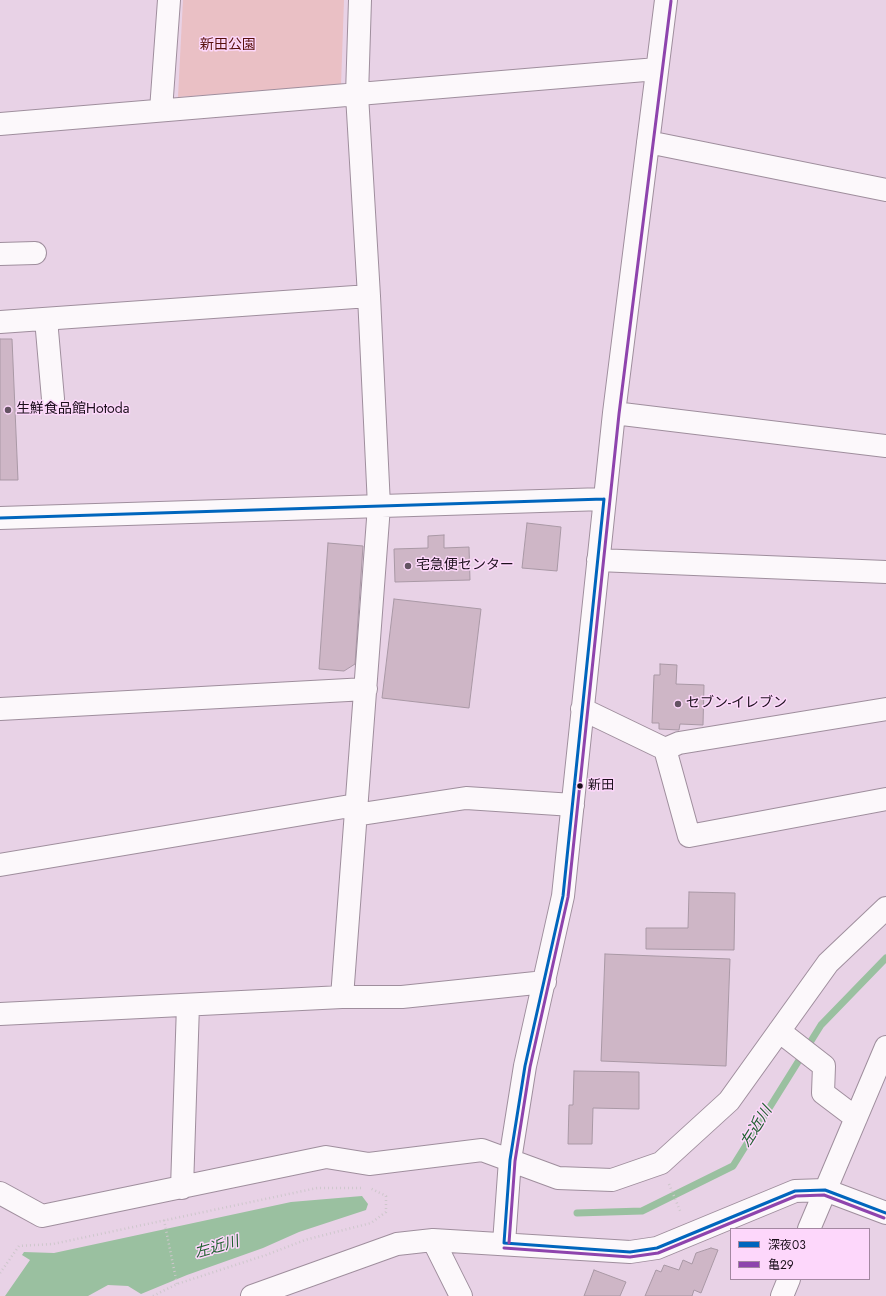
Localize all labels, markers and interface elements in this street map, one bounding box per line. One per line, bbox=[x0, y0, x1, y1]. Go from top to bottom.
park label: 新田公園 bbox=[200, 38, 256, 54]
place label: 生鮮食品館Hotoda bbox=[16, 402, 129, 418]
marker: 生鮮食品館Hotoda bbox=[3, 405, 13, 415]
place label: 宅急便センター bbox=[416, 558, 514, 574]
marker: 宅急便センター bbox=[403, 561, 413, 571]
place label: セブン-イレブン bbox=[686, 696, 787, 712]
marker: セブン-イレブン bbox=[673, 699, 683, 709]
place label: 新田 bbox=[588, 778, 614, 794]
marker: 新田 bbox=[575, 781, 585, 791]
water label: 左近川 bbox=[737, 1103, 777, 1151]
legend bbox=[730, 1228, 870, 1280]
water label: 左近川 bbox=[193, 1233, 241, 1263]
text: 深夜03 bbox=[768, 1236, 806, 1254]
text: 亀29 bbox=[768, 1256, 794, 1274]

